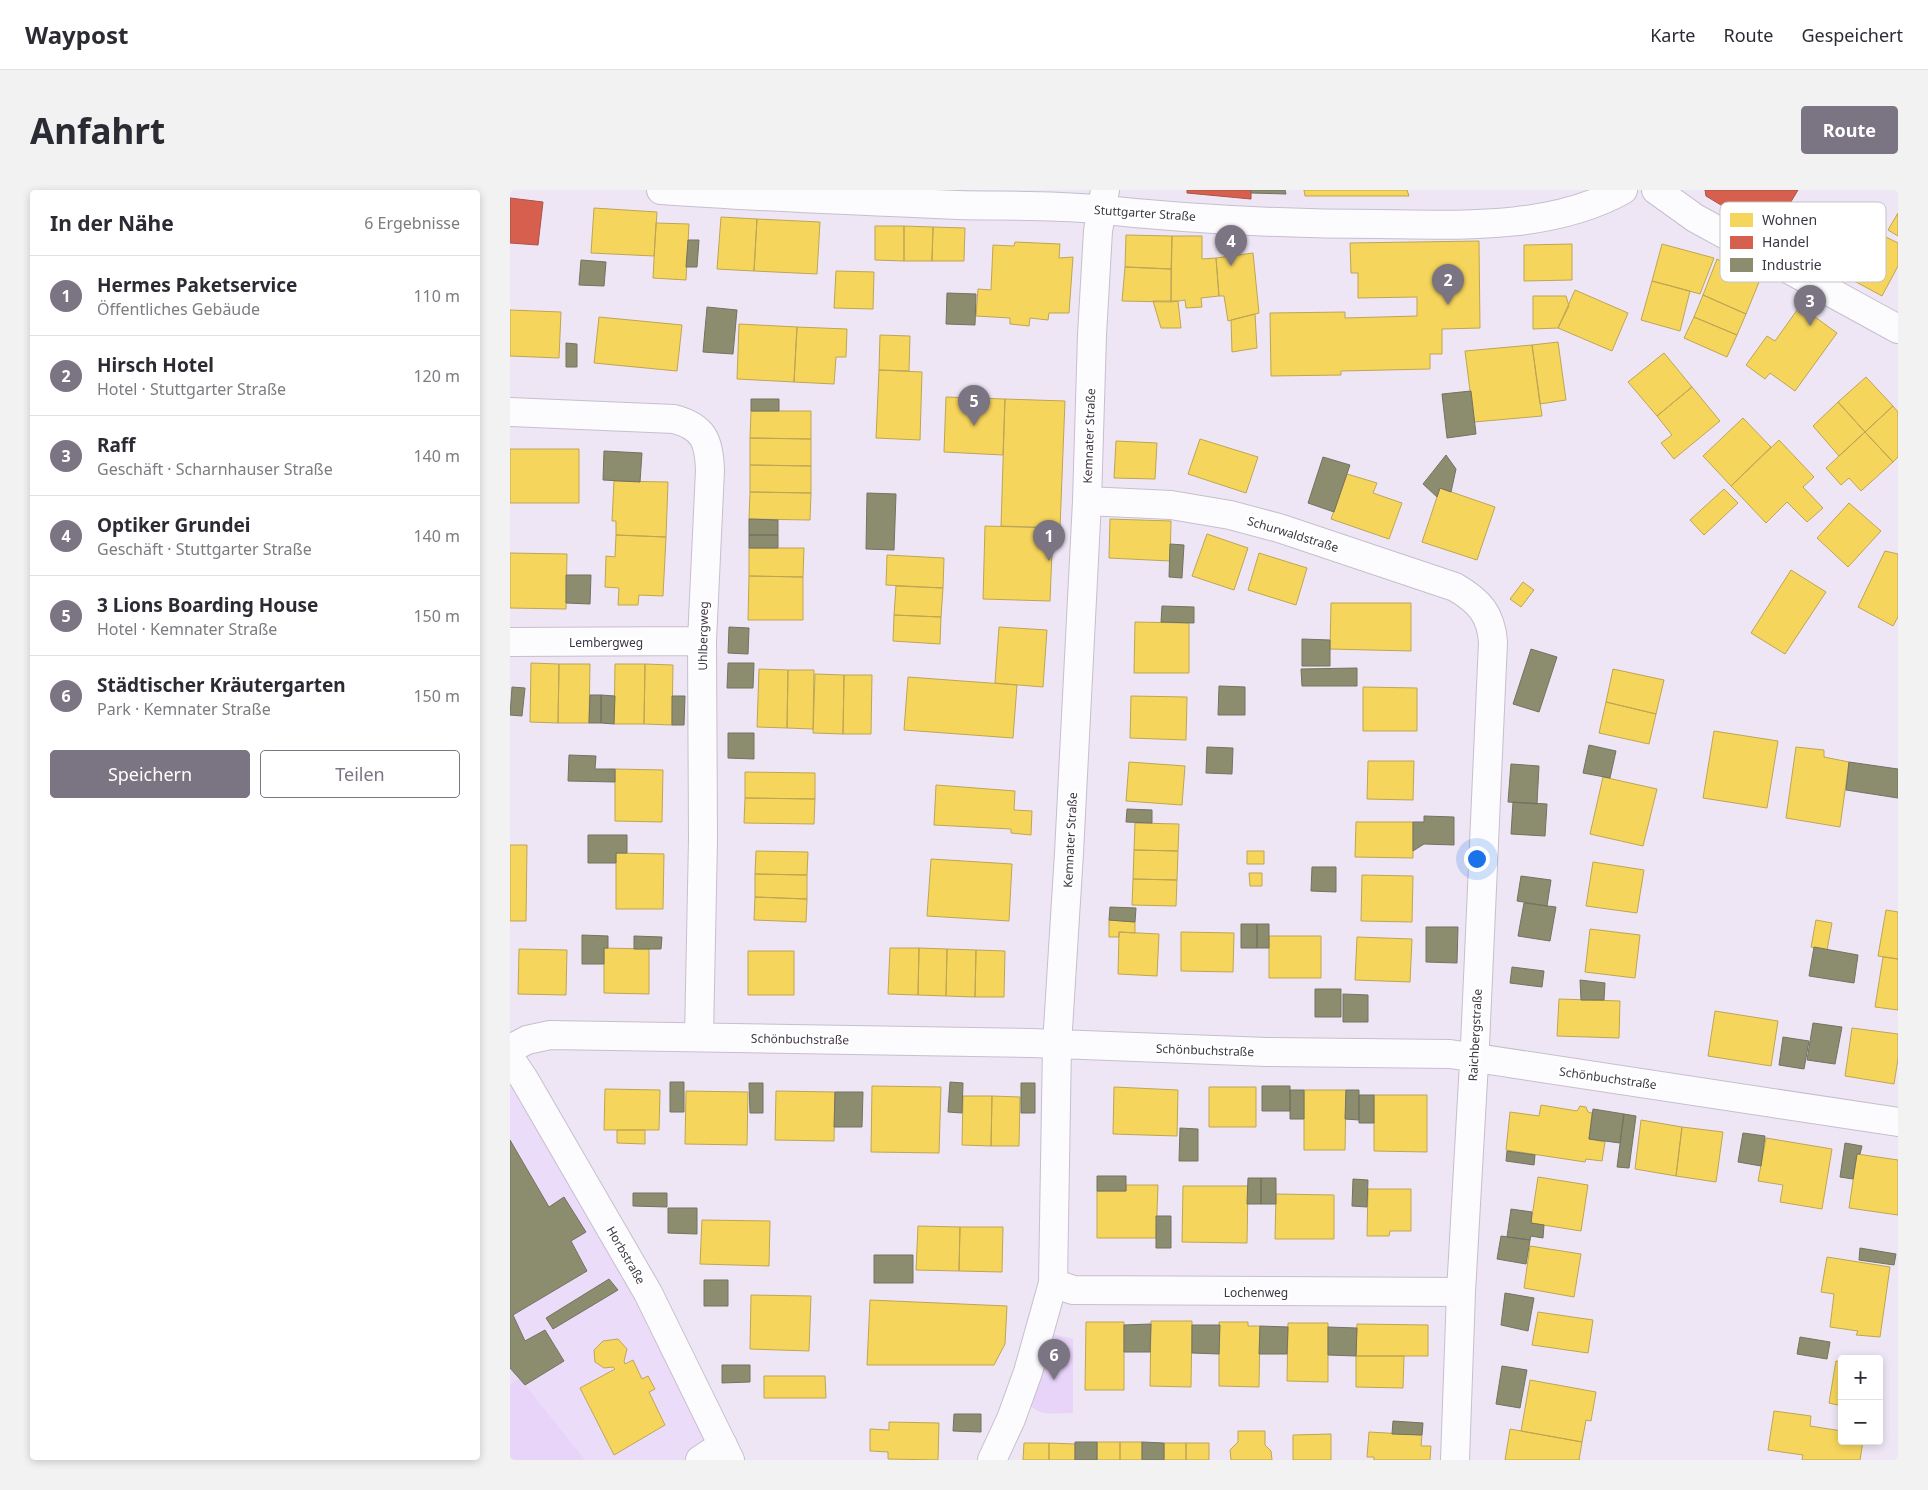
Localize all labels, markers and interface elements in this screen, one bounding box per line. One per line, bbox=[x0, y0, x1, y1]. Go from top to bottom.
text: Waypost bbox=[25, 18, 128, 51]
text: Karte bbox=[1650, 23, 1696, 47]
text: Route bbox=[1724, 23, 1773, 47]
text: Gespeichert bbox=[1801, 23, 1903, 47]
button: Route bbox=[1801, 106, 1898, 154]
text: Anfahrt bbox=[30, 107, 165, 154]
street label: Stuttgarter Straße bbox=[1094, 201, 1197, 225]
legend bbox=[1720, 202, 1886, 282]
text: In der Nähe bbox=[50, 209, 174, 237]
text: Wohnen bbox=[1762, 210, 1817, 229]
text: 6 Ergebnisse bbox=[364, 212, 460, 234]
pin: 4 bbox=[1215, 225, 1247, 266]
text: Handel bbox=[1762, 232, 1809, 251]
text: Industrie bbox=[1762, 255, 1822, 274]
pin: 2 bbox=[1432, 264, 1464, 305]
text: Hermes Paketservice bbox=[97, 272, 297, 298]
text: 1 bbox=[61, 285, 71, 307]
text: 110 m bbox=[413, 285, 460, 307]
pin: 3 bbox=[1794, 285, 1826, 326]
text: Öffentliches Gebäude bbox=[97, 298, 260, 320]
text: Hirsch Hotel bbox=[97, 352, 214, 378]
text: 2 bbox=[61, 365, 71, 387]
text: 120 m bbox=[413, 365, 460, 387]
text: Hotel · Stuttgarter Straße bbox=[97, 378, 286, 400]
pin: 5 bbox=[958, 385, 990, 426]
street label: Kemnater Straße bbox=[1079, 388, 1099, 484]
text: Raff bbox=[97, 432, 136, 458]
text: 3 bbox=[61, 445, 71, 467]
text: 140 m bbox=[413, 445, 460, 467]
text: Geschäft · Scharnhauser Straße bbox=[97, 458, 333, 480]
text: Optiker Grundei bbox=[97, 512, 251, 538]
street label: Schurwaldstraße bbox=[1245, 512, 1341, 556]
pin: 1 bbox=[1033, 520, 1065, 561]
text: 4 bbox=[61, 525, 71, 547]
text: 140 m bbox=[413, 525, 460, 547]
text: Geschäft · Stuttgarter Straße bbox=[97, 538, 312, 560]
text: 3 Lions Boarding House bbox=[97, 592, 318, 618]
street label: Uhlbergweg bbox=[694, 601, 712, 671]
text: 5 bbox=[61, 605, 71, 627]
text: 150 m bbox=[413, 605, 460, 627]
text: Hotel · Kemnater Straße bbox=[97, 618, 277, 640]
street label: Lembergweg bbox=[569, 634, 643, 651]
text: Städtischer Kräutergarten bbox=[97, 672, 346, 698]
text: 6 bbox=[61, 685, 71, 707]
text: 150 m bbox=[413, 685, 460, 707]
text: Park · Kemnater Straße bbox=[97, 698, 271, 720]
button: Speichern bbox=[50, 750, 250, 798]
button: Teilen bbox=[260, 750, 460, 798]
street label: Kemnater Straße bbox=[1059, 792, 1081, 888]
your location bbox=[1464, 846, 1490, 872]
street label: Raichbergstraße bbox=[1464, 988, 1486, 1082]
street label: Schönbuchstraße bbox=[751, 1030, 850, 1048]
street label: Schönbuchstraße bbox=[1156, 1040, 1255, 1060]
street label: Schönbuchstraße bbox=[1558, 1063, 1658, 1093]
street label: Horbstraße bbox=[603, 1223, 650, 1287]
street label: Lochenweg bbox=[1224, 1284, 1288, 1301]
pin: 6 bbox=[1038, 1339, 1070, 1380]
map controls bbox=[1838, 1355, 1883, 1445]
button: + bbox=[1838, 1355, 1883, 1400]
button: − bbox=[1838, 1400, 1883, 1445]

